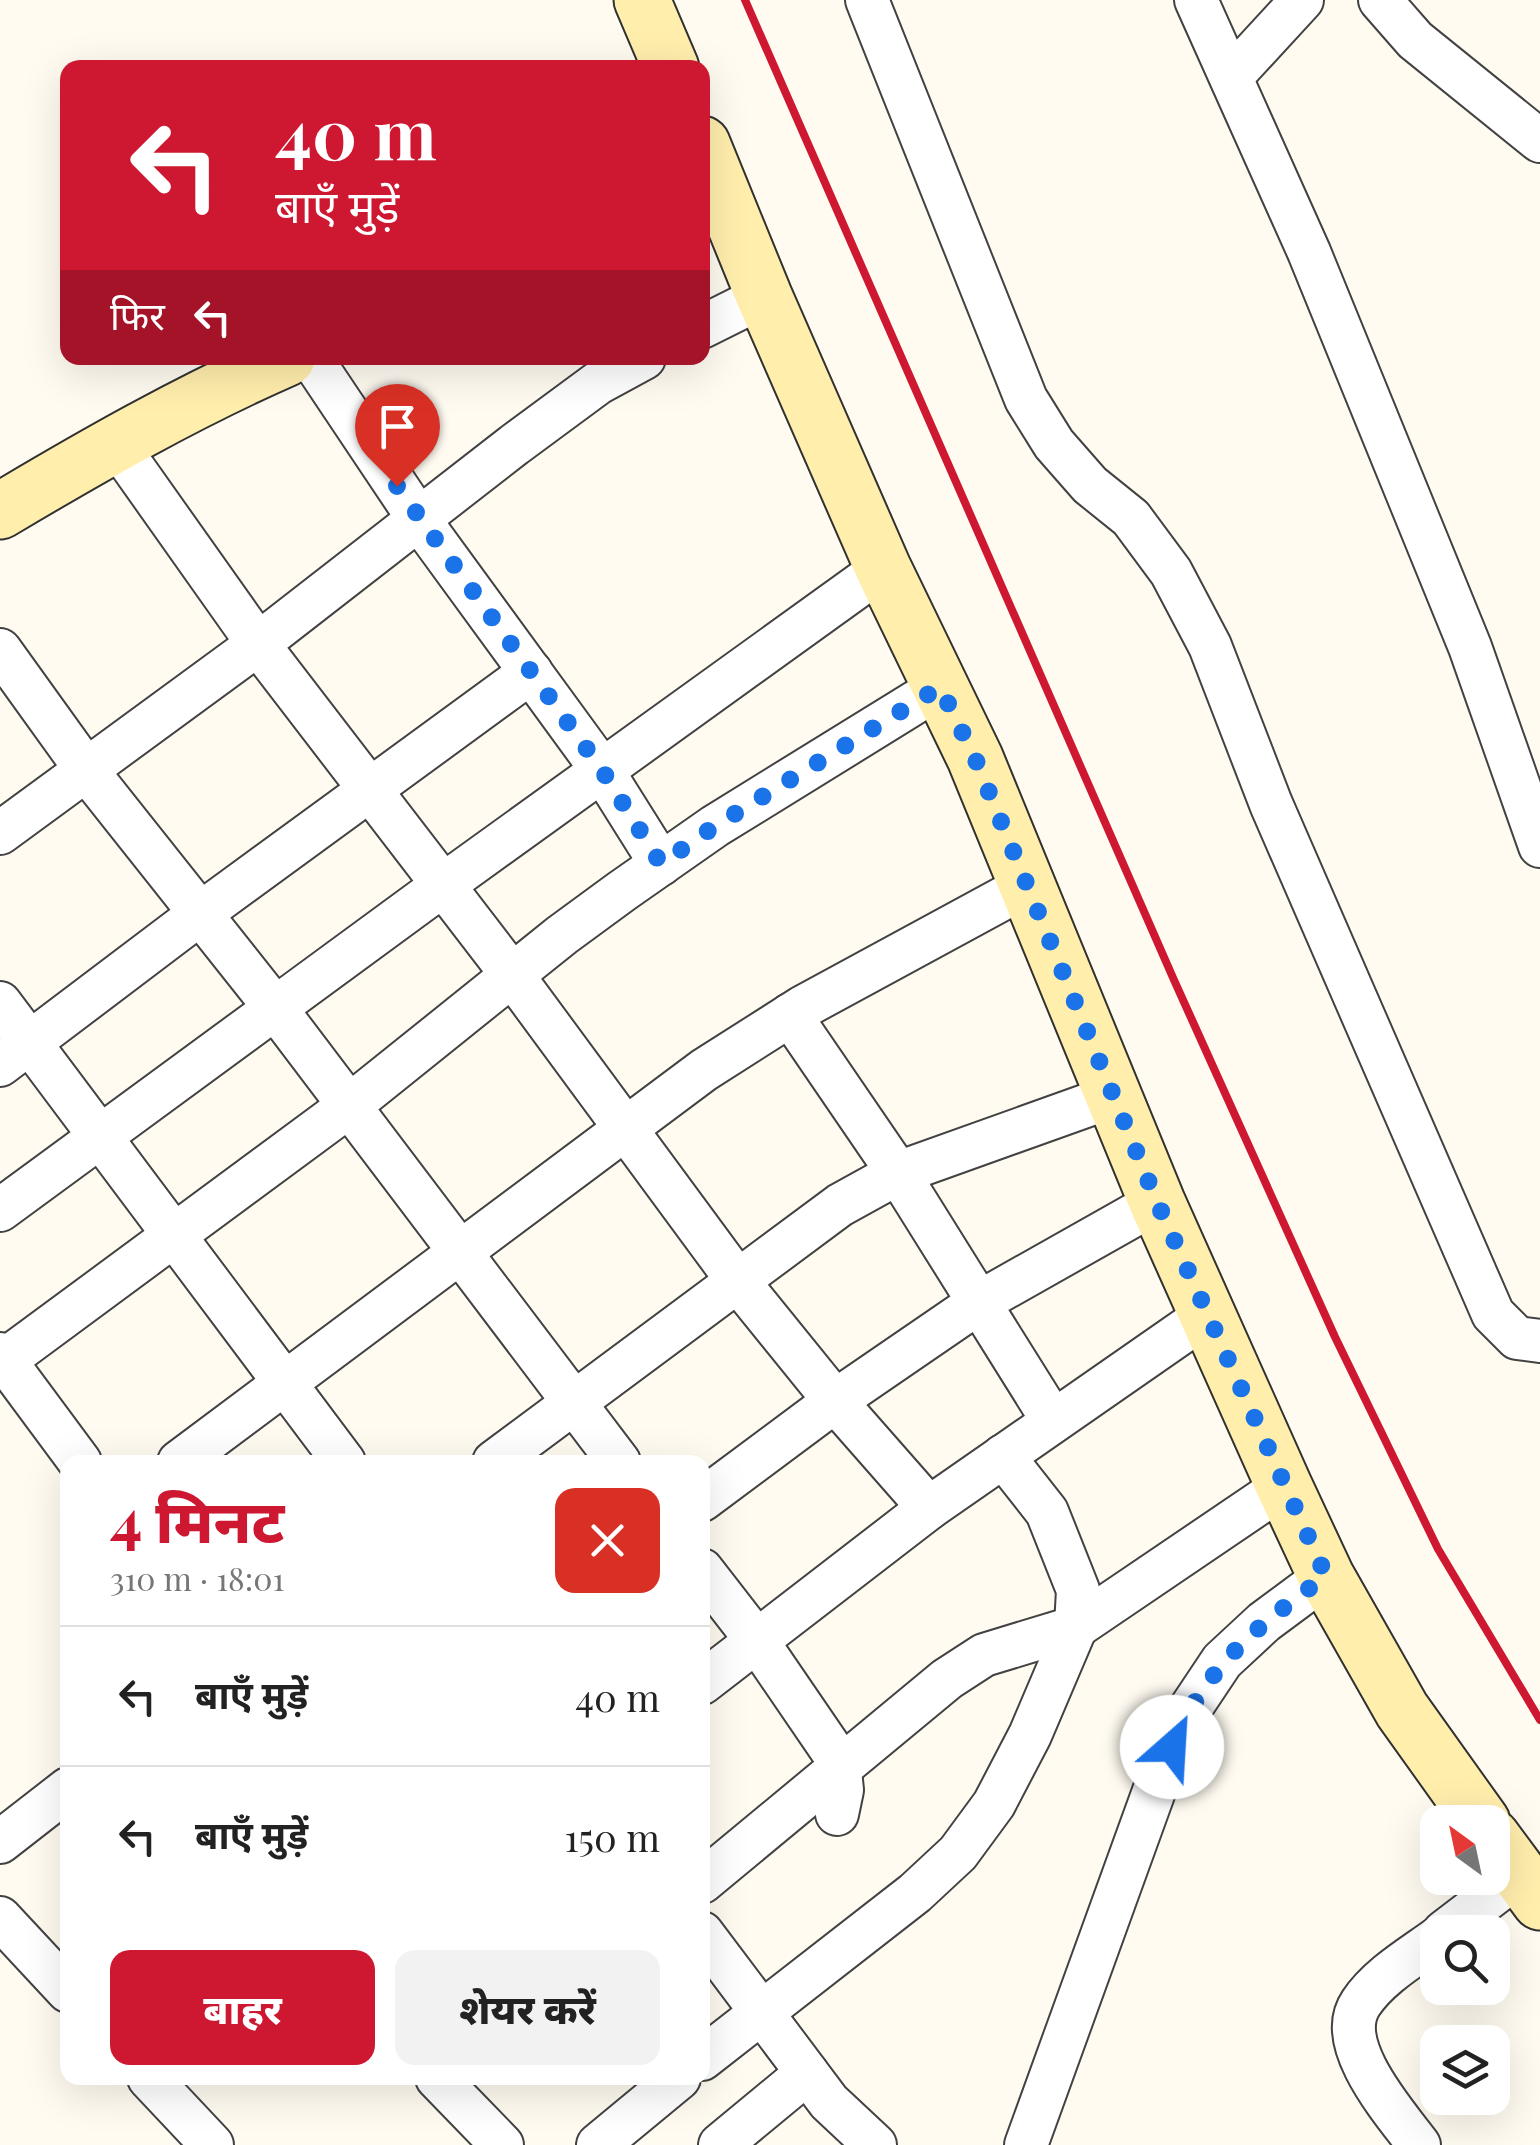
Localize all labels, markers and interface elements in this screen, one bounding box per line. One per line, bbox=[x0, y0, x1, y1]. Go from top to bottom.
text: 40 m bbox=[275, 84, 437, 178]
icon: left bbox=[110, 100, 240, 230]
text: बाएँ मुड़ें bbox=[275, 174, 399, 234]
text: फिर bbox=[110, 289, 165, 340]
icon: left bbox=[185, 290, 240, 345]
pin bbox=[355, 384, 440, 487]
icon: arrive bbox=[370, 399, 425, 454]
text: 4 मिनट bbox=[110, 1478, 284, 1558]
button: close bbox=[555, 1488, 660, 1593]
text: 310 m · 18:01 bbox=[110, 1556, 284, 1599]
text: बाएँ मुड़ें bbox=[195, 1668, 308, 1719]
icon: left bbox=[110, 1669, 165, 1724]
text: 40 m bbox=[575, 1671, 660, 1722]
position arrow bbox=[1120, 1695, 1224, 1799]
north arrow bbox=[1420, 1805, 1510, 1895]
map controls bbox=[1420, 1805, 1510, 2115]
text: बाएँ मुड़ें bbox=[195, 1808, 308, 1859]
icon: left bbox=[110, 1809, 165, 1864]
text: 150 m bbox=[565, 1811, 660, 1862]
button: search bbox=[1420, 1915, 1510, 2005]
button: बाहर bbox=[110, 1950, 375, 2065]
button: शेयर करें bbox=[395, 1950, 660, 2065]
button: layers bbox=[1420, 2025, 1510, 2115]

